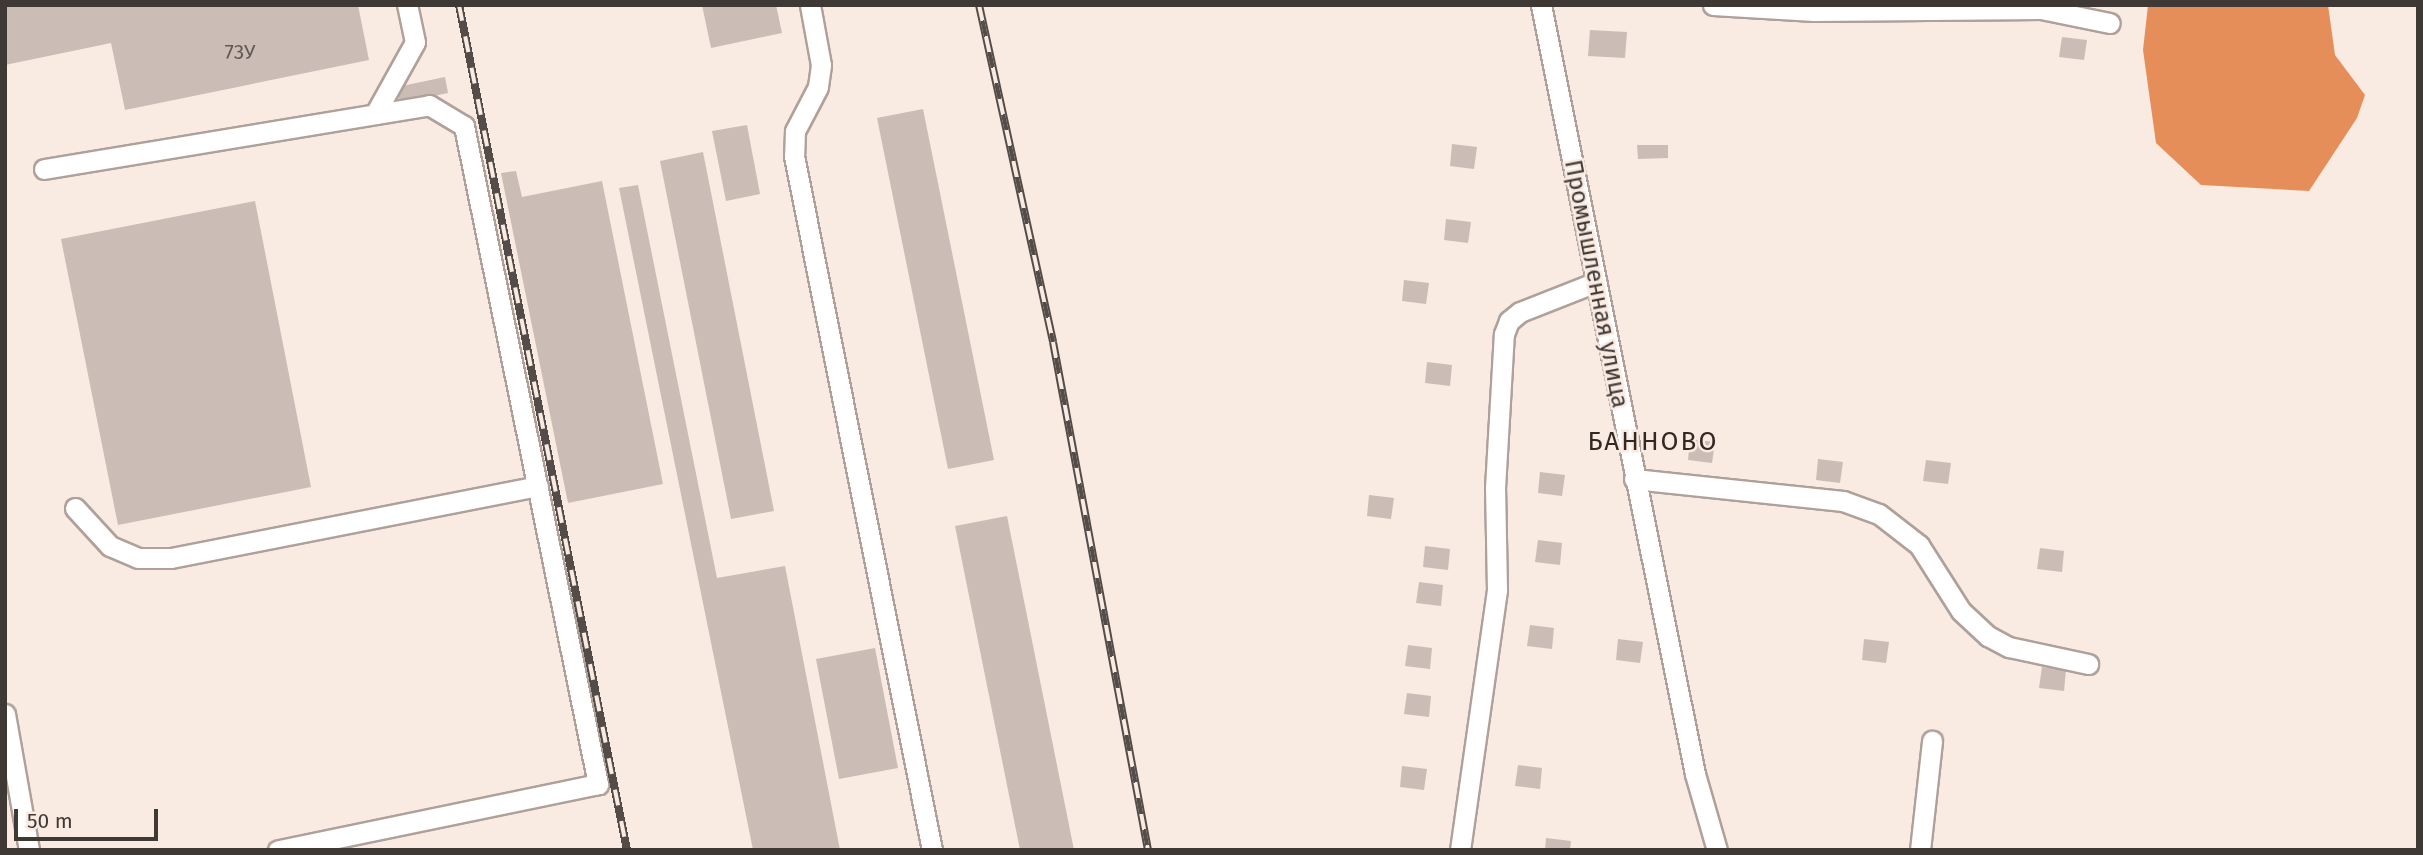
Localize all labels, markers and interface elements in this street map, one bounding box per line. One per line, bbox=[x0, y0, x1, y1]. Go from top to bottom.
house number: 73У bbox=[225, 39, 255, 65]
street label: Промышленная улица bbox=[1558, 157, 1634, 411]
district label: БАННОВО bbox=[1588, 426, 1718, 458]
scale bar bbox=[18, 796, 161, 840]
text: 50 m bbox=[27, 808, 73, 834]

